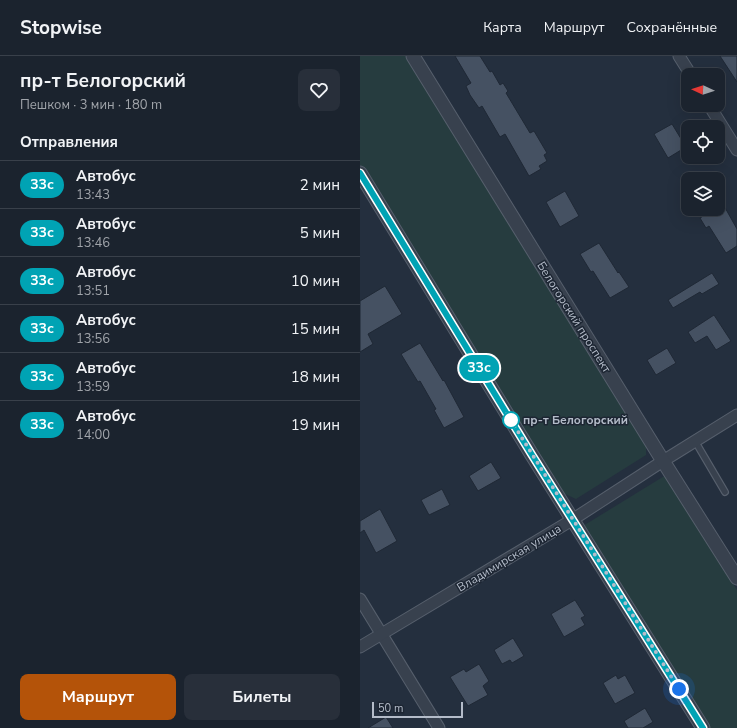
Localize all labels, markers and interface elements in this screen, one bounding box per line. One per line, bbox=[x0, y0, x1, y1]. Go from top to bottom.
text: Stopwise bbox=[20, 15, 102, 41]
text: Карта bbox=[483, 18, 522, 37]
text: Маршрут bbox=[544, 18, 605, 37]
text: Сохранённые bbox=[627, 18, 717, 37]
text: пр-т Белогорский bbox=[20, 68, 186, 94]
north arrow bbox=[681, 68, 725, 112]
map controls bbox=[681, 68, 725, 216]
button: heart bbox=[298, 69, 340, 111]
text: Пешком · 3 мин · 180 m bbox=[20, 96, 162, 114]
button: locate bbox=[681, 120, 725, 164]
text: Отправления bbox=[20, 132, 118, 152]
text: Автобус bbox=[76, 166, 136, 186]
button: layers bbox=[681, 172, 725, 216]
text: 33с bbox=[30, 175, 54, 194]
text: 2 мин bbox=[300, 175, 340, 195]
text: 13:43 bbox=[76, 186, 110, 204]
text: Автобус bbox=[76, 214, 136, 234]
text: 33с bbox=[30, 223, 54, 242]
text: 5 мин bbox=[300, 223, 340, 243]
text: 13:46 bbox=[76, 234, 110, 252]
street label: Белогорский проспект bbox=[533, 258, 615, 376]
text: Автобус bbox=[76, 262, 136, 282]
text: 33с bbox=[30, 271, 54, 290]
text: 10 мин bbox=[291, 271, 340, 291]
text: 13:51 bbox=[76, 282, 110, 300]
text: Автобус bbox=[76, 310, 136, 330]
text: 33с bbox=[30, 319, 54, 338]
text: 15 мин bbox=[291, 319, 340, 339]
text: 13:56 bbox=[76, 330, 110, 348]
line badge: 33с bbox=[456, 355, 502, 381]
text: Автобус bbox=[76, 358, 136, 378]
text: 33с bbox=[467, 358, 491, 377]
text: 33с bbox=[30, 367, 54, 386]
text: 18 мин bbox=[291, 367, 340, 387]
text: 13:59 bbox=[76, 378, 110, 396]
text: Автобус bbox=[76, 406, 136, 426]
marker: пр-т Белогорский bbox=[502, 411, 520, 429]
place label: пр-т Белогорский bbox=[523, 412, 628, 428]
text: 33с bbox=[30, 415, 54, 434]
text: 19 мин bbox=[291, 415, 340, 435]
text: 14:00 bbox=[76, 426, 110, 444]
street label: Владимирская улица bbox=[454, 520, 564, 596]
button: Маршрут bbox=[20, 674, 176, 720]
button: Билеты bbox=[184, 674, 340, 720]
your location bbox=[669, 679, 689, 699]
scale bar bbox=[372, 700, 463, 719]
text: 50 m bbox=[378, 701, 403, 716]

